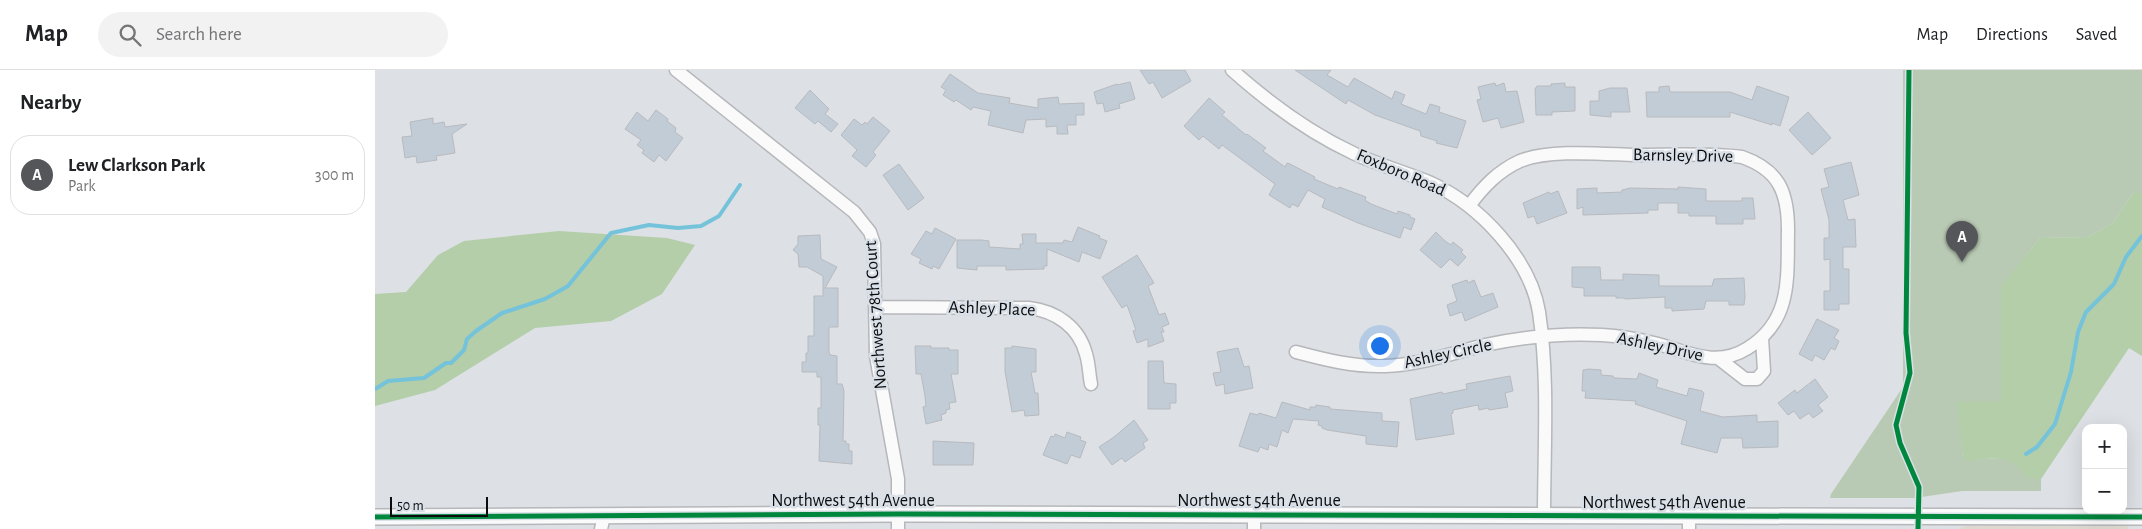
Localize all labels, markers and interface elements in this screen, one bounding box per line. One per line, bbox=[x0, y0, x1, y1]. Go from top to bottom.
search box bbox=[98, 12, 448, 57]
icon: search bbox=[116, 21, 144, 49]
text: Map bbox=[25, 22, 68, 46]
text: Search here bbox=[156, 25, 242, 44]
text: Map bbox=[1917, 26, 1948, 44]
text: Directions bbox=[1976, 26, 2048, 44]
text: Saved bbox=[2076, 26, 2117, 44]
text: Nearby bbox=[20, 92, 81, 113]
street label: Foxboro Road bbox=[1354, 146, 1448, 200]
street label: Barnsley Drive bbox=[1633, 146, 1733, 166]
text: Lew Clarkson Park bbox=[68, 156, 205, 175]
text: A bbox=[32, 167, 42, 183]
text: 300 m bbox=[315, 167, 354, 183]
text: Park bbox=[68, 178, 96, 194]
pin: A bbox=[1946, 221, 1978, 262]
street label: Northwest 78th Court bbox=[862, 240, 890, 390]
street label: Ashley Place bbox=[948, 298, 1036, 320]
street label: Ashley Drive bbox=[1615, 329, 1705, 365]
your location bbox=[1367, 333, 1393, 359]
street label: Ashley Circle bbox=[1403, 336, 1493, 372]
map controls bbox=[2082, 424, 2127, 514]
button: + bbox=[2082, 424, 2127, 469]
button: − bbox=[2082, 469, 2127, 514]
street label: Northwest 54th Avenue bbox=[771, 492, 935, 510]
street label: Northwest 54th Avenue bbox=[1177, 492, 1341, 510]
scale bar bbox=[390, 494, 487, 517]
street label: Northwest 54th Avenue bbox=[1582, 494, 1746, 512]
text: 50 m bbox=[397, 499, 424, 513]

